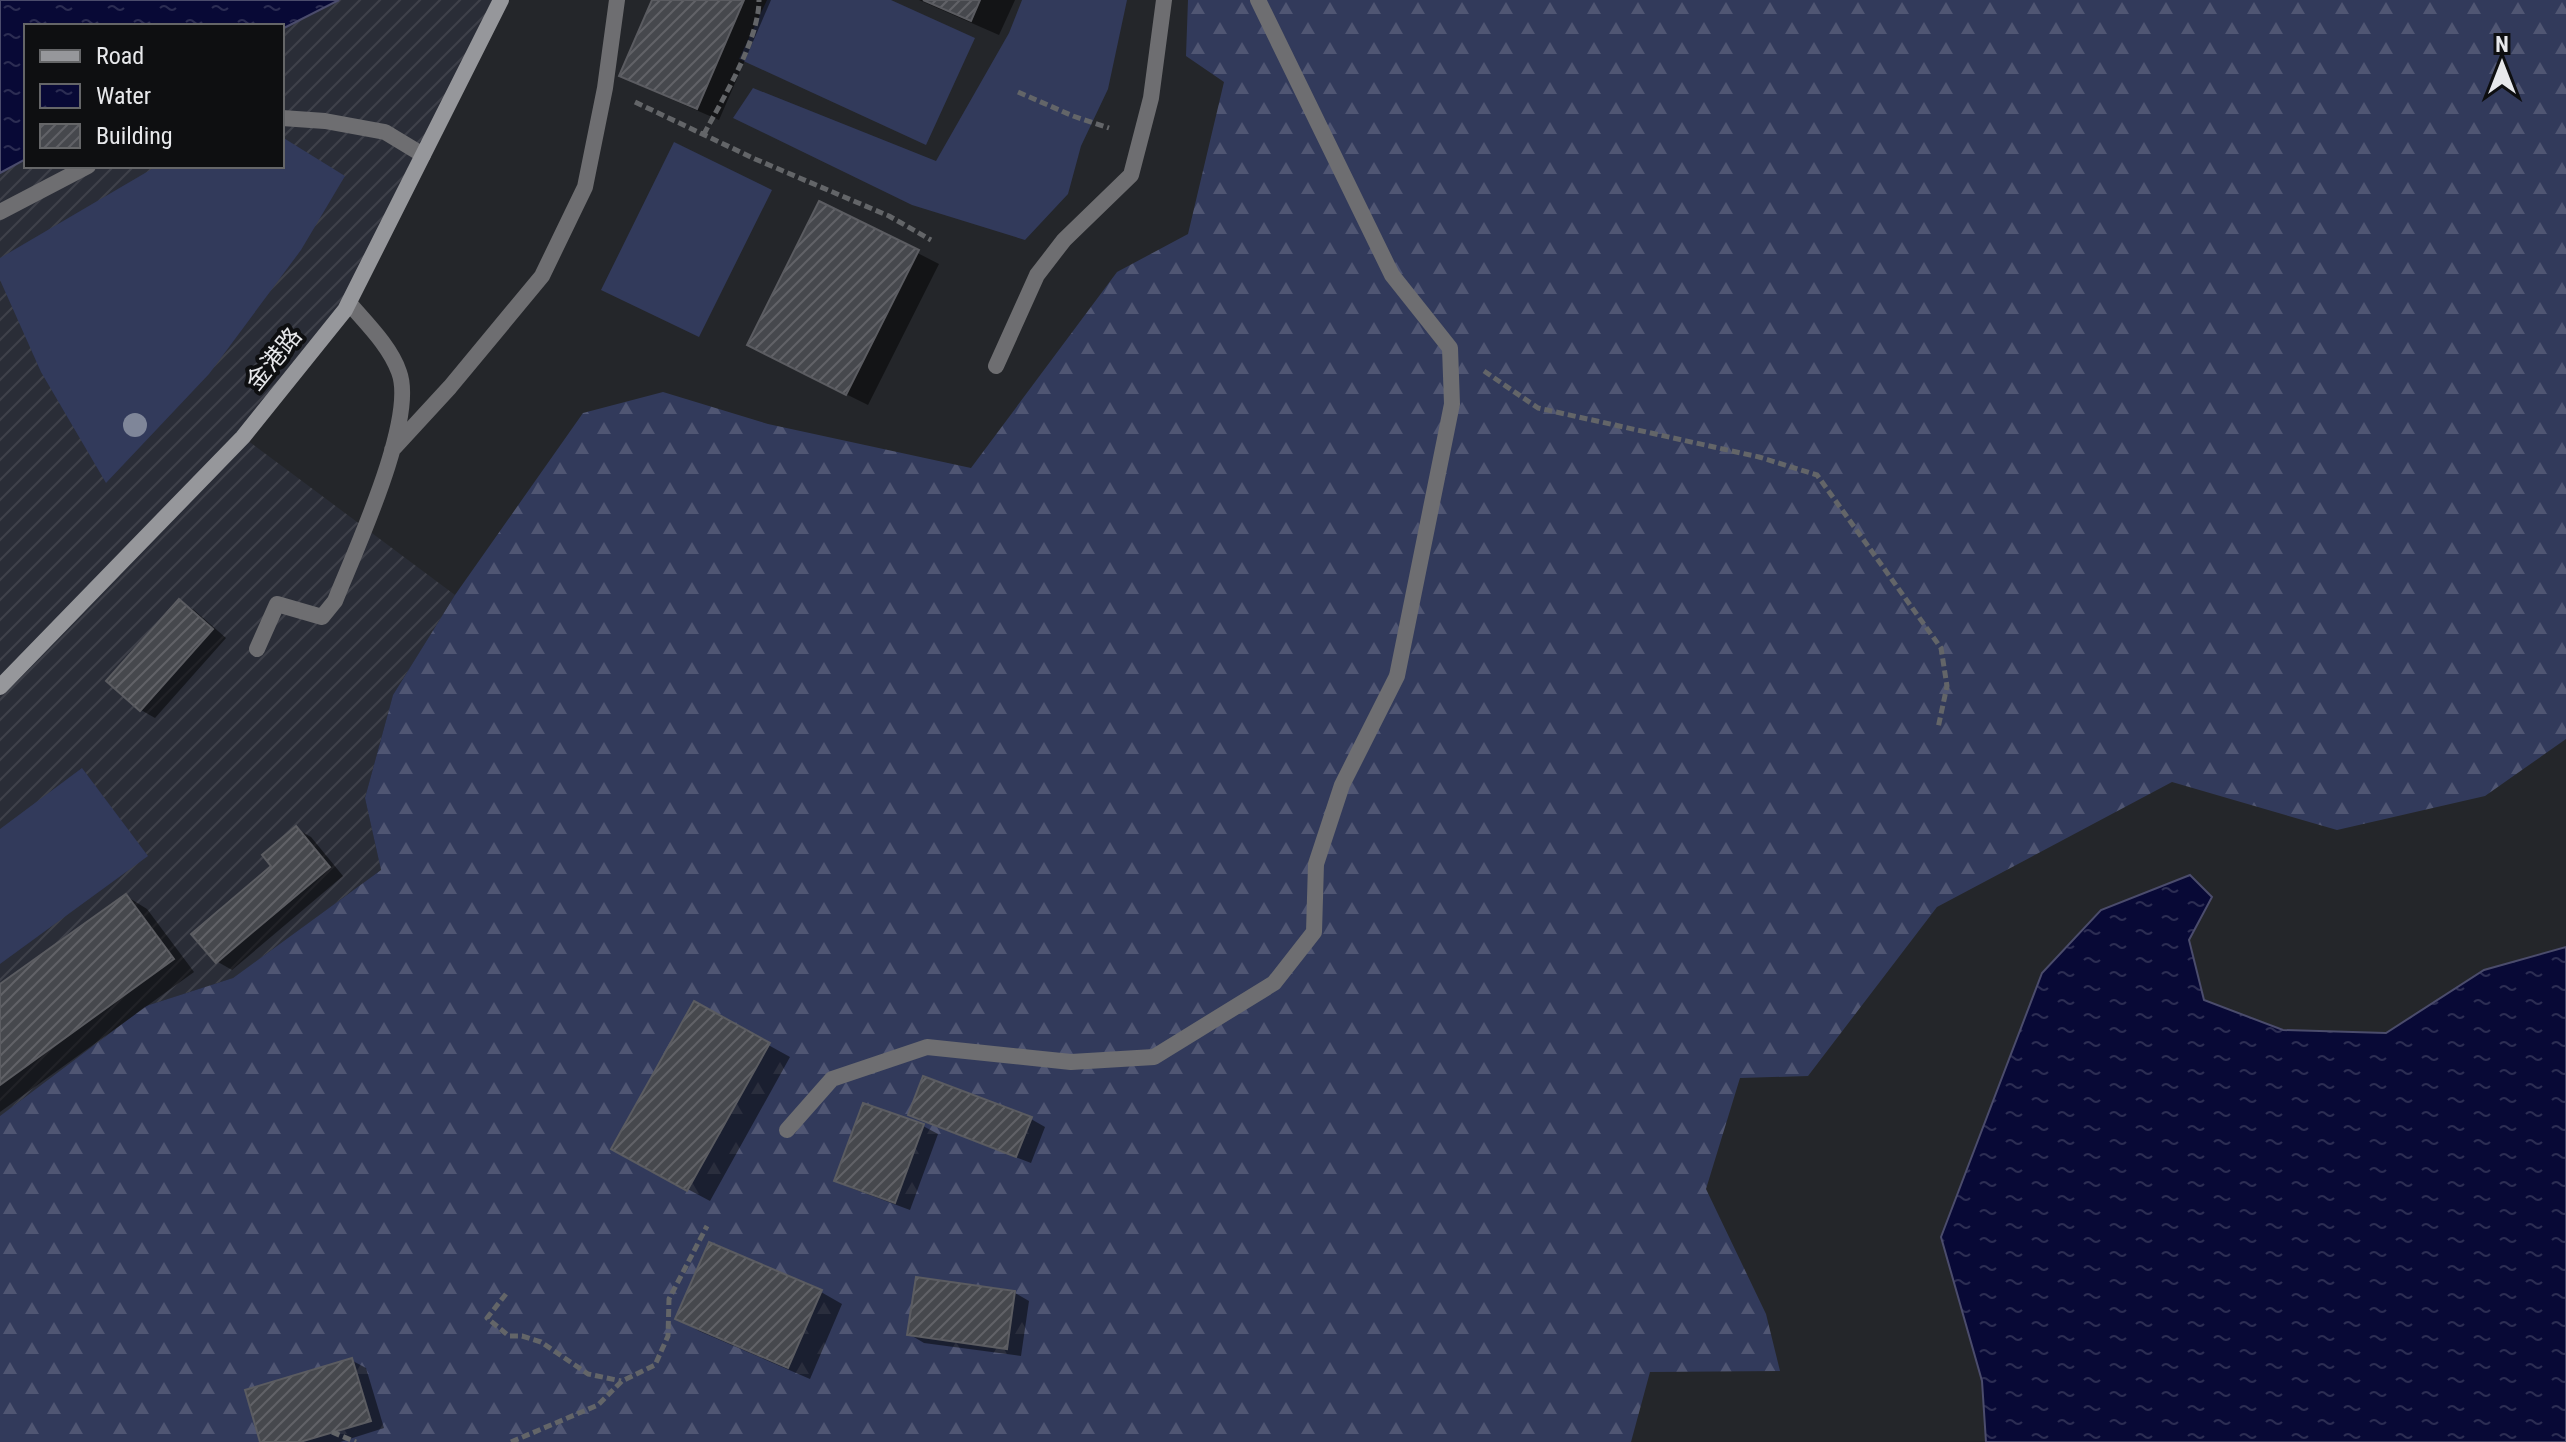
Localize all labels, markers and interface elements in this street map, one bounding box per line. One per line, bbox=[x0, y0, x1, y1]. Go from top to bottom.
legend bbox=[24, 24, 284, 168]
north arrow bbox=[2462, 24, 2542, 104]
text: N bbox=[2495, 32, 2509, 57]
text: Road bbox=[96, 42, 144, 70]
text: Water bbox=[96, 82, 151, 110]
text: Building bbox=[96, 122, 173, 150]
street label: 金港路 bbox=[240, 322, 308, 396]

